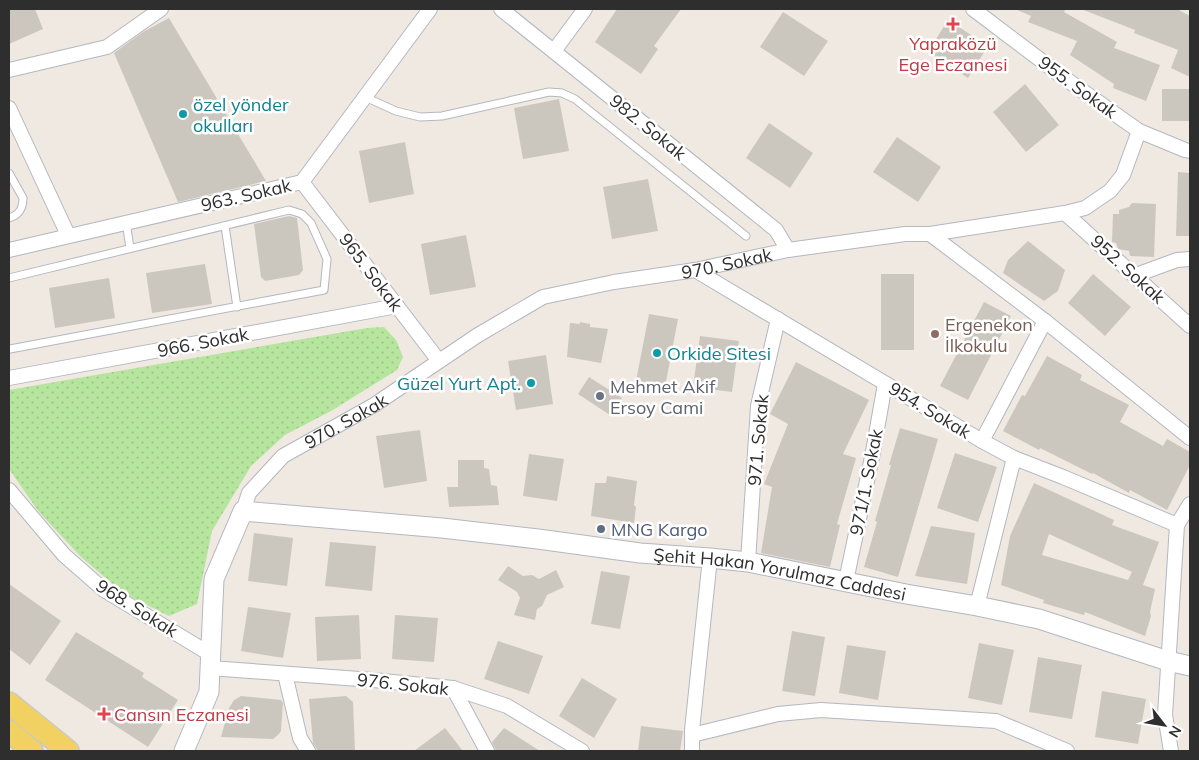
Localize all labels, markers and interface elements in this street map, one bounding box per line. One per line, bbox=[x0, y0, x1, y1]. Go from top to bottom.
marker: Yapraközü Ege Eczanesi bbox=[947, 18, 959, 30]
place label: Yapraközü Ege Eczanesi bbox=[899, 32, 1007, 76]
street label: 955. Sokak bbox=[1034, 51, 1123, 124]
street label: 982. Sokak bbox=[605, 89, 692, 165]
place label: özel yönder okulları bbox=[193, 93, 289, 137]
marker: özel yönder okulları bbox=[177, 108, 189, 120]
street label: 963. Sokak bbox=[199, 173, 294, 217]
street label: 965. Sokak bbox=[334, 228, 408, 316]
street label: 952. Sokak bbox=[1086, 230, 1170, 309]
street label: 970. Sokak bbox=[680, 242, 775, 283]
place label: Ergenekon İlkokulu bbox=[945, 313, 1033, 357]
street label: 966. Sokak bbox=[156, 322, 251, 362]
marker: Ergenekon İlkokulu bbox=[929, 328, 941, 340]
place label: Orkide Sitesi bbox=[667, 342, 771, 365]
marker: Orkide Sitesi bbox=[651, 347, 663, 359]
place label: Güzel Yurt Apt. bbox=[397, 372, 521, 395]
place label: Mehmet Akif Ersoy Cami bbox=[610, 375, 716, 419]
street label: 954. Sokak bbox=[885, 376, 976, 444]
marker: Güzel Yurt Apt. bbox=[525, 377, 537, 389]
street label: 970. Sokak bbox=[300, 388, 392, 453]
marker: Mehmet Akif Ersoy Cami bbox=[594, 390, 606, 402]
street label: 971. Sokak bbox=[743, 392, 774, 487]
street label: 971/1. Sokak bbox=[844, 426, 888, 537]
place label: MNG Kargo bbox=[611, 518, 708, 541]
marker: MNG Kargo bbox=[595, 523, 607, 535]
street label: Şehit Hakan Yorulmaz Caddesi bbox=[653, 542, 908, 605]
street label: 968. Sokak bbox=[92, 574, 183, 642]
street label: 976. Sokak bbox=[356, 668, 451, 700]
north arrow bbox=[1139, 700, 1189, 750]
place label: Cansın Eczanesi bbox=[114, 703, 249, 726]
marker: Cansın Eczanesi bbox=[98, 708, 110, 720]
text: N bbox=[1165, 723, 1186, 741]

